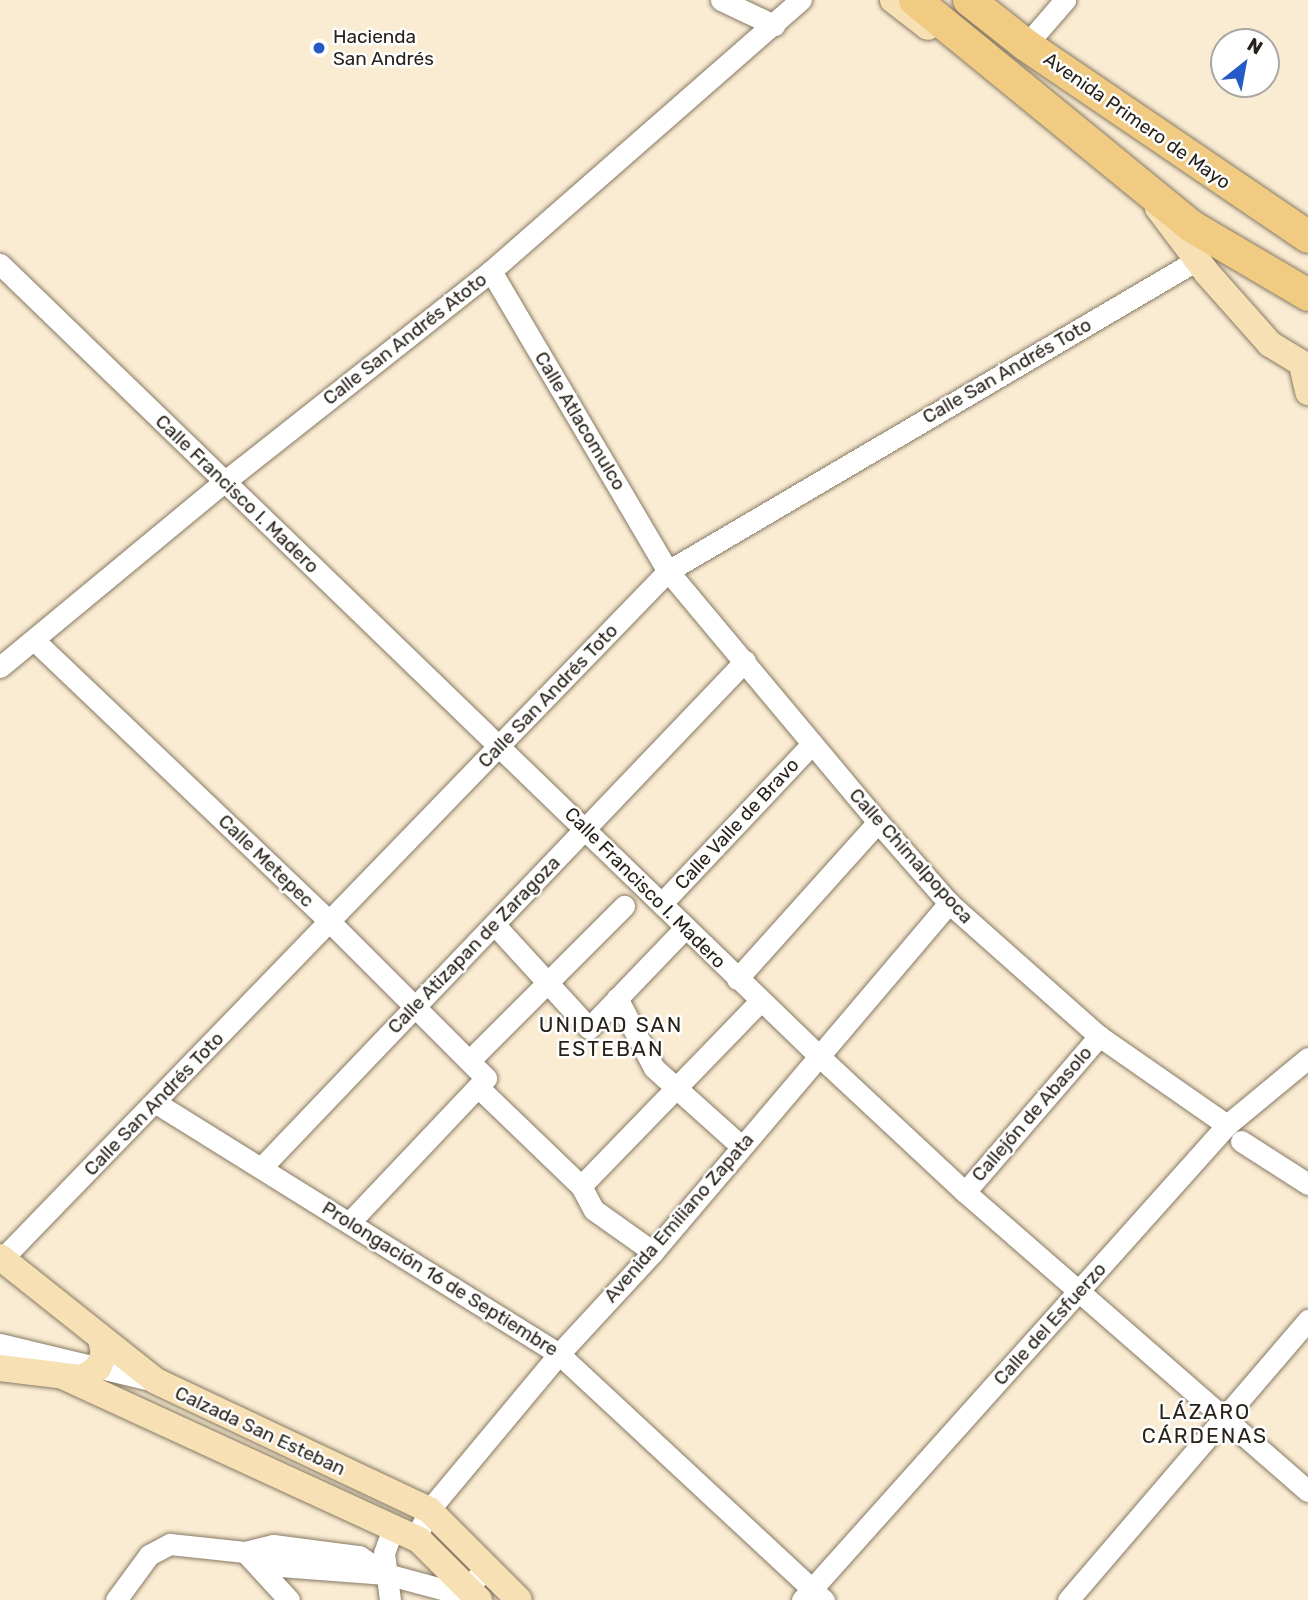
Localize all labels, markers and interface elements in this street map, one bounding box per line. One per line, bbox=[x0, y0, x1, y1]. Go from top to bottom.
place label: Hacienda San Andrés bbox=[333, 26, 434, 70]
north arrow bbox=[1210, 28, 1280, 98]
text: N bbox=[1243, 33, 1267, 60]
marker: Hacienda San Andrés bbox=[311, 40, 327, 56]
street label: Avenida Primero de Mayo bbox=[1039, 48, 1235, 194]
street label: Calle San Andrés Atoto bbox=[318, 268, 492, 410]
street label: Calle San Andrés Toto bbox=[918, 313, 1096, 429]
street label: Calle Atlacomulco bbox=[529, 347, 631, 495]
street label: Calle Francisco I. Madero bbox=[151, 410, 323, 578]
street label: Calle San Andrés Toto bbox=[473, 619, 623, 773]
street label: Calle Valle de Bravo bbox=[670, 753, 804, 895]
street label: Calle Chimalpopoca bbox=[844, 784, 978, 928]
street label: Calle Francisco I. Madero bbox=[560, 803, 730, 973]
street label: Calle Metepec bbox=[214, 810, 318, 912]
street label: Calle Atizapan de Zaragoza bbox=[383, 851, 565, 1039]
district label: UNIDAD SAN ESTEBAN bbox=[540, 1012, 682, 1062]
street label: Calle San Andrés Toto bbox=[79, 1027, 229, 1181]
street label: Callejón de Abasolo bbox=[967, 1042, 1097, 1186]
street label: Avenida Emiliano Zapata bbox=[599, 1129, 759, 1307]
street label: Prolongación 16 de Septiembre bbox=[318, 1197, 562, 1361]
street label: Calle del Esfuerzo bbox=[989, 1258, 1111, 1390]
street label: Calzada San Esteban bbox=[171, 1381, 349, 1481]
district label: LÁZARO CÁRDENAS bbox=[1143, 1399, 1267, 1449]

